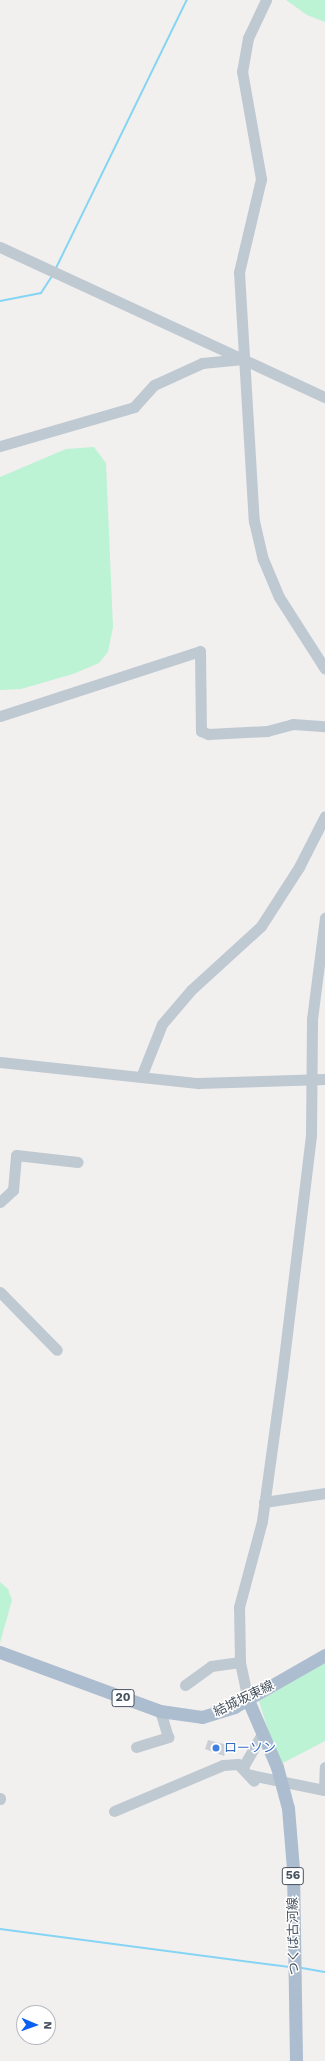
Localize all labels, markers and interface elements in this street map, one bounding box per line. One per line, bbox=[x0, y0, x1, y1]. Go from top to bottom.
street label: 結城坂東線 bbox=[211, 1678, 277, 1720]
road number: 20 bbox=[111, 1688, 135, 1708]
place label: ローソン bbox=[224, 1740, 276, 1756]
marker: ローソン bbox=[211, 1743, 221, 1753]
road number: 56 bbox=[281, 1866, 305, 1886]
street label: つくば古河線 bbox=[286, 1897, 302, 1975]
north arrow bbox=[16, 2005, 56, 2045]
text: N bbox=[41, 2021, 54, 2030]

